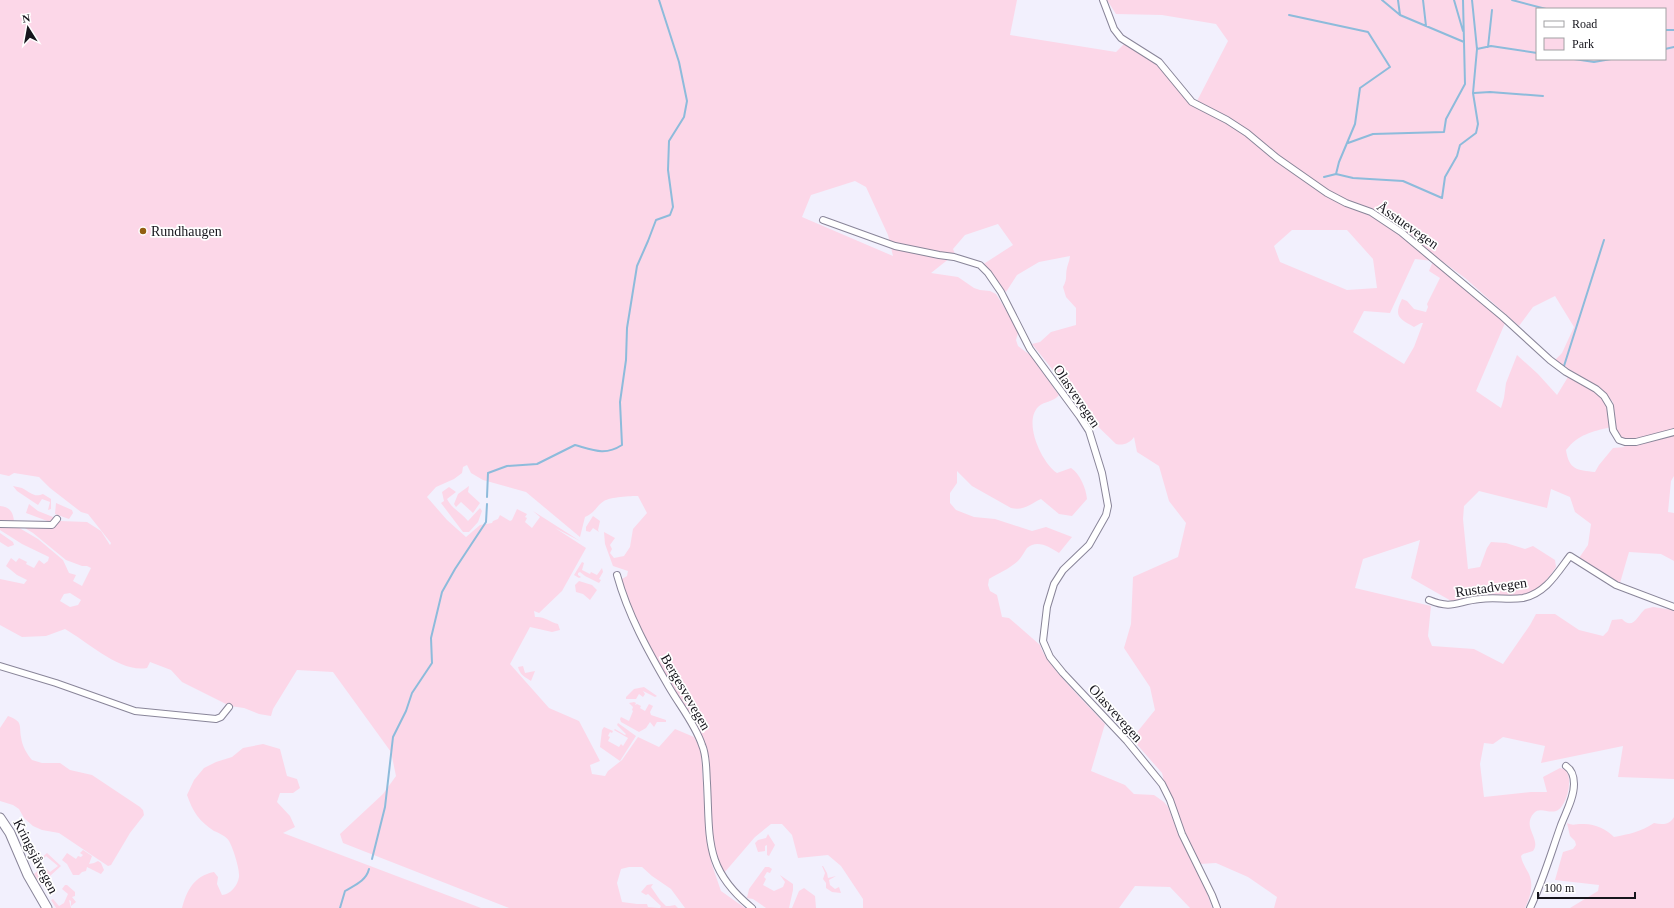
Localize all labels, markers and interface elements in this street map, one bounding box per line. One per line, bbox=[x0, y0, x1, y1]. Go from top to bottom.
north arrow bbox=[8, 8, 48, 48]
legend bbox=[1536, 8, 1666, 60]
text: N bbox=[21, 12, 31, 25]
text: Road bbox=[1572, 17, 1597, 31]
text: Park bbox=[1572, 37, 1594, 51]
street label: Åsstuevegen bbox=[1374, 199, 1441, 252]
place label: Rundhaugen bbox=[151, 224, 222, 239]
marker: Rundhaugen bbox=[138, 226, 148, 236]
street label: Olasvevegen bbox=[1050, 362, 1103, 430]
street label: Rustadvegen bbox=[1454, 575, 1528, 600]
street label: Bergesvevegen bbox=[658, 652, 713, 733]
street label: Olasvevegen bbox=[1086, 681, 1145, 745]
street label: Kringsjåvegen bbox=[10, 816, 61, 896]
scale bar bbox=[1538, 874, 1635, 900]
text: 100 m bbox=[1544, 881, 1575, 895]

